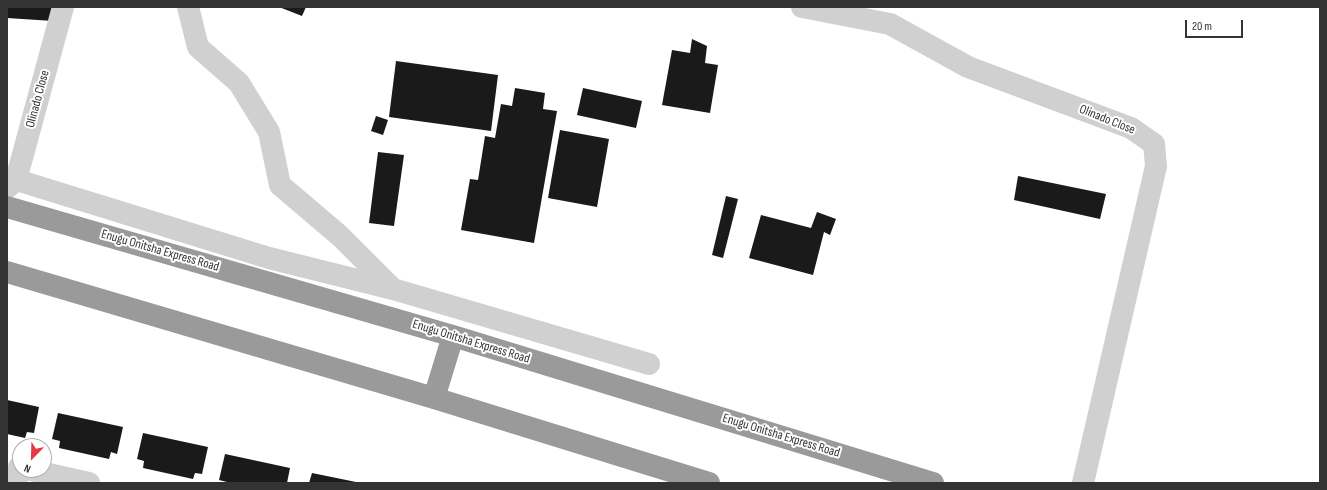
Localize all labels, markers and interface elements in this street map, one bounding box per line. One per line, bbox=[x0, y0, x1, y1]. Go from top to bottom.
scale bar bbox=[1187, 12, 1245, 38]
text: 20 m bbox=[1192, 19, 1212, 34]
street label: Olinado Close bbox=[23, 68, 53, 130]
street label: Olinado Close bbox=[1077, 102, 1137, 138]
street label: Enugu Onitsha Express Road bbox=[99, 227, 221, 275]
street label: Enugu Onitsha Express Road bbox=[410, 317, 532, 367]
street label: Enugu Onitsha Express Road bbox=[720, 411, 842, 461]
north arrow bbox=[12, 438, 52, 478]
text: N bbox=[22, 461, 33, 476]

